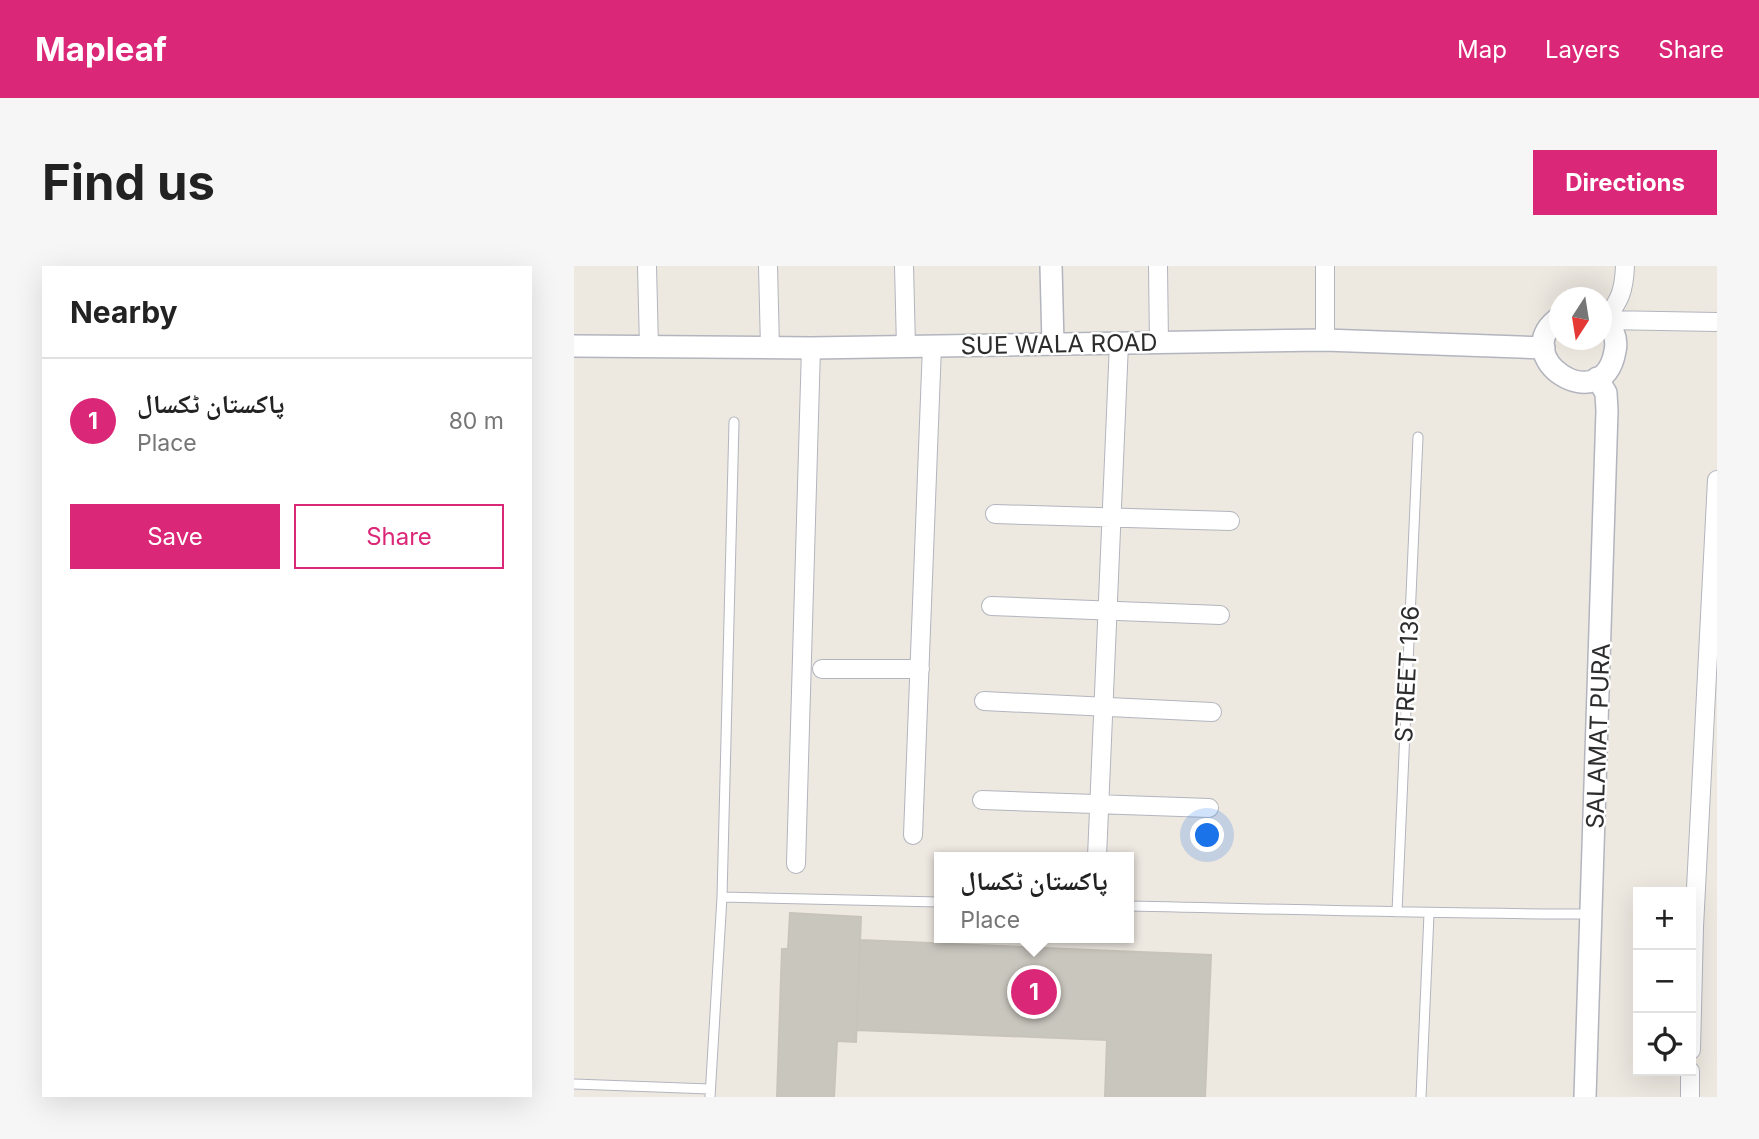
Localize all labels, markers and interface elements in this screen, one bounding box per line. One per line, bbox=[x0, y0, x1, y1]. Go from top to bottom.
text: Mapleaf bbox=[35, 29, 167, 69]
text: Map bbox=[1457, 35, 1507, 64]
text: Layers bbox=[1545, 35, 1620, 64]
text: Share bbox=[1658, 35, 1724, 64]
button: Directions bbox=[1533, 150, 1717, 215]
text: Find us bbox=[42, 153, 215, 212]
north arrow bbox=[1549, 287, 1612, 350]
text: Nearby bbox=[70, 294, 178, 330]
street label: SUE WALA ROAD bbox=[960, 328, 1158, 360]
text: پاکستان ٹکسال bbox=[137, 388, 284, 419]
text: 1 bbox=[88, 407, 98, 435]
text: 80 m bbox=[449, 407, 504, 435]
text: Place bbox=[137, 429, 197, 457]
button: Save bbox=[70, 504, 280, 569]
button: Share bbox=[294, 504, 504, 569]
street label: STREET 136 bbox=[1389, 605, 1425, 743]
street label: SALAMAT PURA bbox=[1580, 643, 1616, 829]
your location bbox=[1190, 818, 1224, 852]
popup bbox=[934, 852, 1134, 943]
text: پاکستان ٹکسال bbox=[960, 865, 1108, 896]
map controls bbox=[1633, 887, 1696, 1076]
button: + bbox=[1633, 887, 1696, 950]
text: Place bbox=[960, 906, 1020, 934]
button: − bbox=[1633, 950, 1696, 1013]
pin: 1 bbox=[1011, 966, 1057, 1018]
button: locate bbox=[1633, 1013, 1696, 1076]

